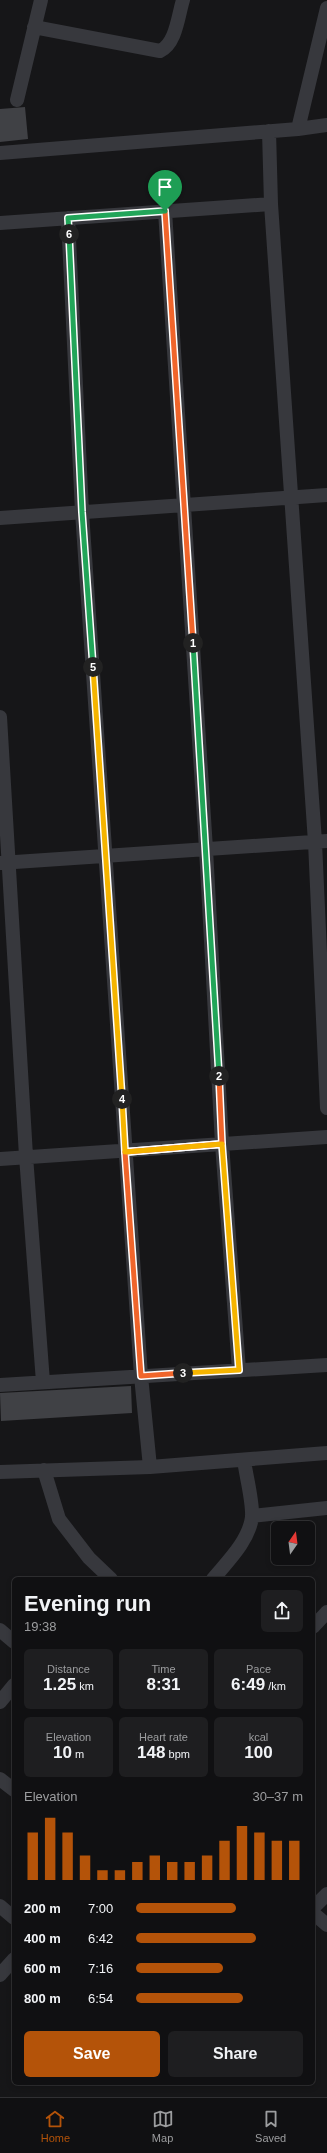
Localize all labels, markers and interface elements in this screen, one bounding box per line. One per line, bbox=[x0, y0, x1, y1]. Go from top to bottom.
pin bbox=[148, 170, 182, 211]
icon: arrive bbox=[154, 176, 176, 198]
pin: 6 bbox=[59, 224, 79, 244]
text: 6 bbox=[66, 228, 72, 240]
pin: 1 bbox=[183, 633, 203, 653]
text: 1 bbox=[190, 637, 196, 649]
pin: 5 bbox=[83, 657, 103, 677]
text: 5 bbox=[90, 661, 96, 673]
pin: 2 bbox=[209, 1066, 229, 1086]
text: 2 bbox=[216, 1070, 222, 1082]
pin: 4 bbox=[112, 1089, 132, 1109]
text: 4 bbox=[119, 1093, 125, 1105]
pin: 3 bbox=[173, 1363, 193, 1383]
text: 3 bbox=[180, 1367, 186, 1379]
north arrow bbox=[271, 1521, 315, 1565]
map controls bbox=[271, 1521, 315, 1565]
button: share bbox=[261, 1590, 303, 1632]
text: Evening run bbox=[24, 1591, 151, 1616]
text: 19:38 bbox=[24, 1619, 57, 1634]
text: Distance bbox=[47, 1663, 90, 1675]
text: Time bbox=[151, 1663, 176, 1675]
text: Pace bbox=[246, 1663, 271, 1675]
text: 1.25 bbox=[43, 1675, 76, 1694]
text: 8:31 bbox=[146, 1675, 181, 1694]
text: 6:49 bbox=[231, 1675, 265, 1694]
text: km bbox=[76, 1680, 94, 1692]
text: /km bbox=[265, 1680, 286, 1692]
text: Elevation bbox=[46, 1731, 91, 1743]
text: Heart rate bbox=[139, 1731, 188, 1743]
text: kcal bbox=[249, 1731, 268, 1743]
text: 10 bbox=[53, 1743, 72, 1762]
text: 148 bbox=[137, 1743, 165, 1762]
text: 100 bbox=[244, 1743, 273, 1762]
text: m bbox=[72, 1748, 84, 1760]
text: bpm bbox=[165, 1748, 190, 1760]
text: Elevation bbox=[24, 1789, 77, 1804]
text: 30–37 m bbox=[252, 1789, 303, 1804]
text: 200 m bbox=[24, 1901, 61, 1916]
text: 7:00 bbox=[88, 1901, 113, 1916]
text: 400 m bbox=[24, 1931, 61, 1946]
text: 6:42 bbox=[88, 1931, 113, 1946]
text: 600 m bbox=[24, 1961, 61, 1976]
text: 7:16 bbox=[88, 1961, 113, 1976]
text: 800 m bbox=[24, 1991, 61, 2006]
text: 6:54 bbox=[88, 1991, 113, 2006]
button: Save bbox=[24, 2031, 160, 2077]
button: Share bbox=[168, 2031, 303, 2077]
tab: Home bbox=[41, 2108, 70, 2144]
tab: Map bbox=[152, 2108, 174, 2144]
tab: Saved bbox=[255, 2108, 286, 2144]

